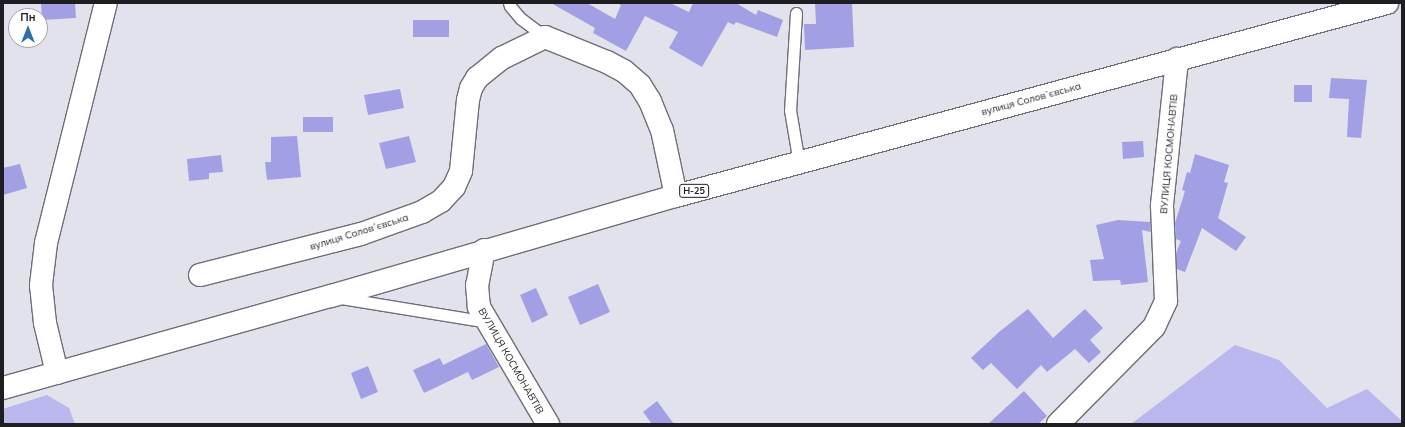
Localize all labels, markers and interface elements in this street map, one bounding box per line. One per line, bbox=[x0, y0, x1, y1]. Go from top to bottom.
north arrow bbox=[8, 8, 48, 48]
text: Пн bbox=[20, 10, 36, 24]
street label: вулиця Соловʼєвська bbox=[980, 80, 1082, 118]
street label: ВУЛИЦЯ КОСМОНАВТІВ bbox=[1158, 94, 1180, 214]
road number: Н-25 bbox=[679, 184, 709, 198]
street label: вулиця Соловʼєвська bbox=[308, 211, 410, 253]
street label: ВУЛИЦЯ КОСМОНАВТІВ bbox=[476, 306, 546, 416]

